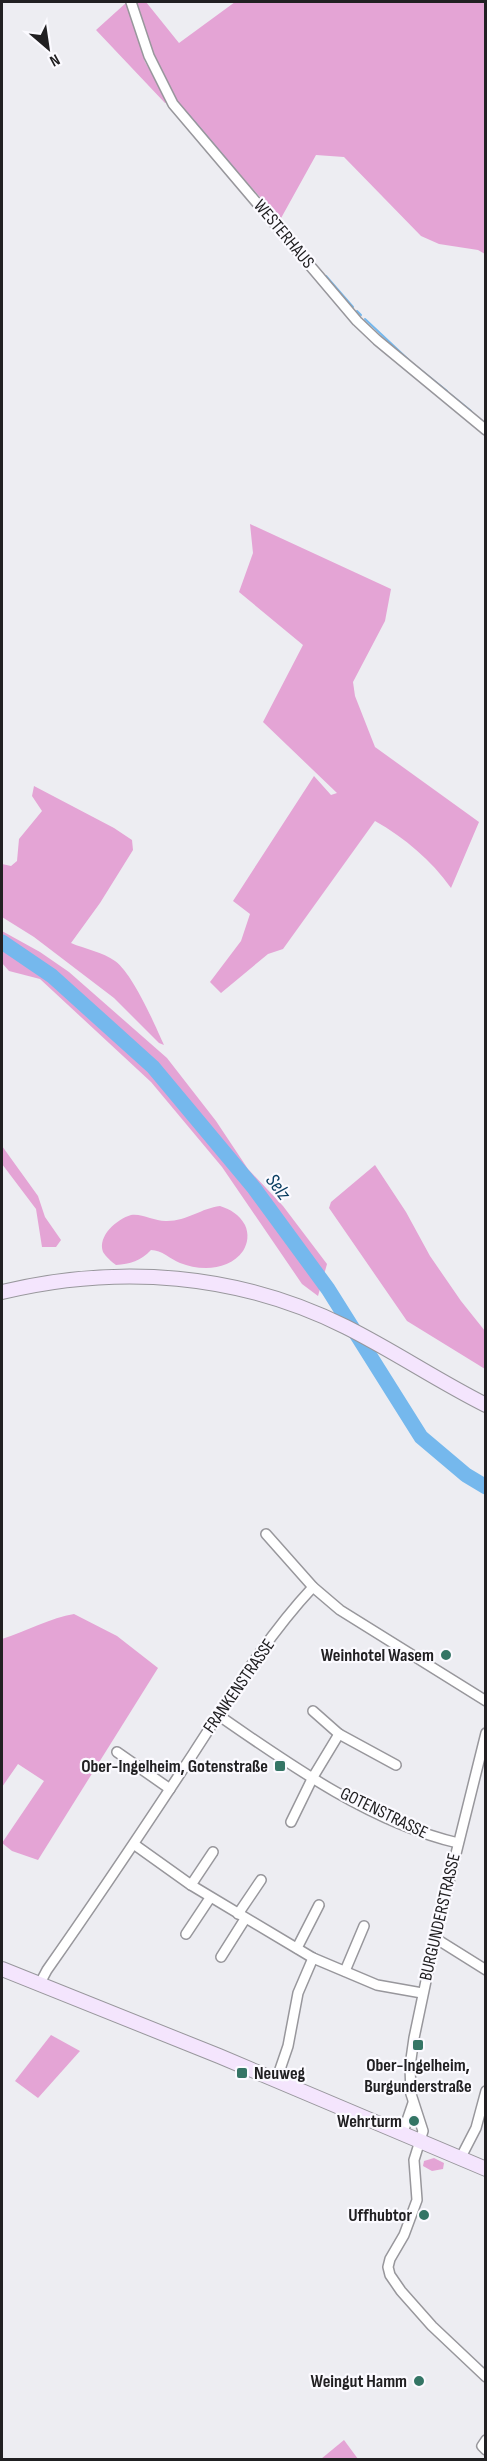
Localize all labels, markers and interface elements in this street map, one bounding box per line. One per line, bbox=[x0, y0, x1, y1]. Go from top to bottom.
north arrow bbox=[18, 18, 78, 78]
text: N bbox=[46, 49, 63, 70]
street label: WESTERHAUS bbox=[249, 195, 319, 273]
water label: Selz bbox=[260, 1169, 296, 1206]
street label: FRANKENSTRASSE bbox=[199, 1635, 279, 1737]
place label: Weinhotel Wasem bbox=[321, 1645, 434, 1666]
marker: Weinhotel Wasem bbox=[439, 1648, 453, 1662]
place label: Ober-Ingelheim, Gotenstraße bbox=[81, 1756, 268, 1777]
marker: Ober-Ingelheim, Gotenstraße bbox=[273, 1759, 287, 1773]
street label: GOTENSTRASSE bbox=[337, 1783, 431, 1843]
street label: BURGUNDERSTRASSE bbox=[415, 1851, 465, 1983]
marker: Ober-Ingelheim, Burgunderstraße bbox=[411, 2038, 425, 2052]
place label: Ober-Ingelheim, Burgunderstraße bbox=[364, 2055, 472, 2097]
place label: Neuweg bbox=[254, 2063, 306, 2084]
marker: Neuweg bbox=[235, 2066, 249, 2080]
place label: Wehrturm bbox=[337, 2111, 402, 2132]
marker: Wehrturm bbox=[407, 2114, 421, 2128]
place label: Uffhubtor bbox=[348, 2205, 412, 2226]
marker: Uffhubtor bbox=[417, 2208, 431, 2222]
place label: Weingut Hamm bbox=[310, 2371, 407, 2392]
marker: Weingut Hamm bbox=[412, 2374, 426, 2388]

